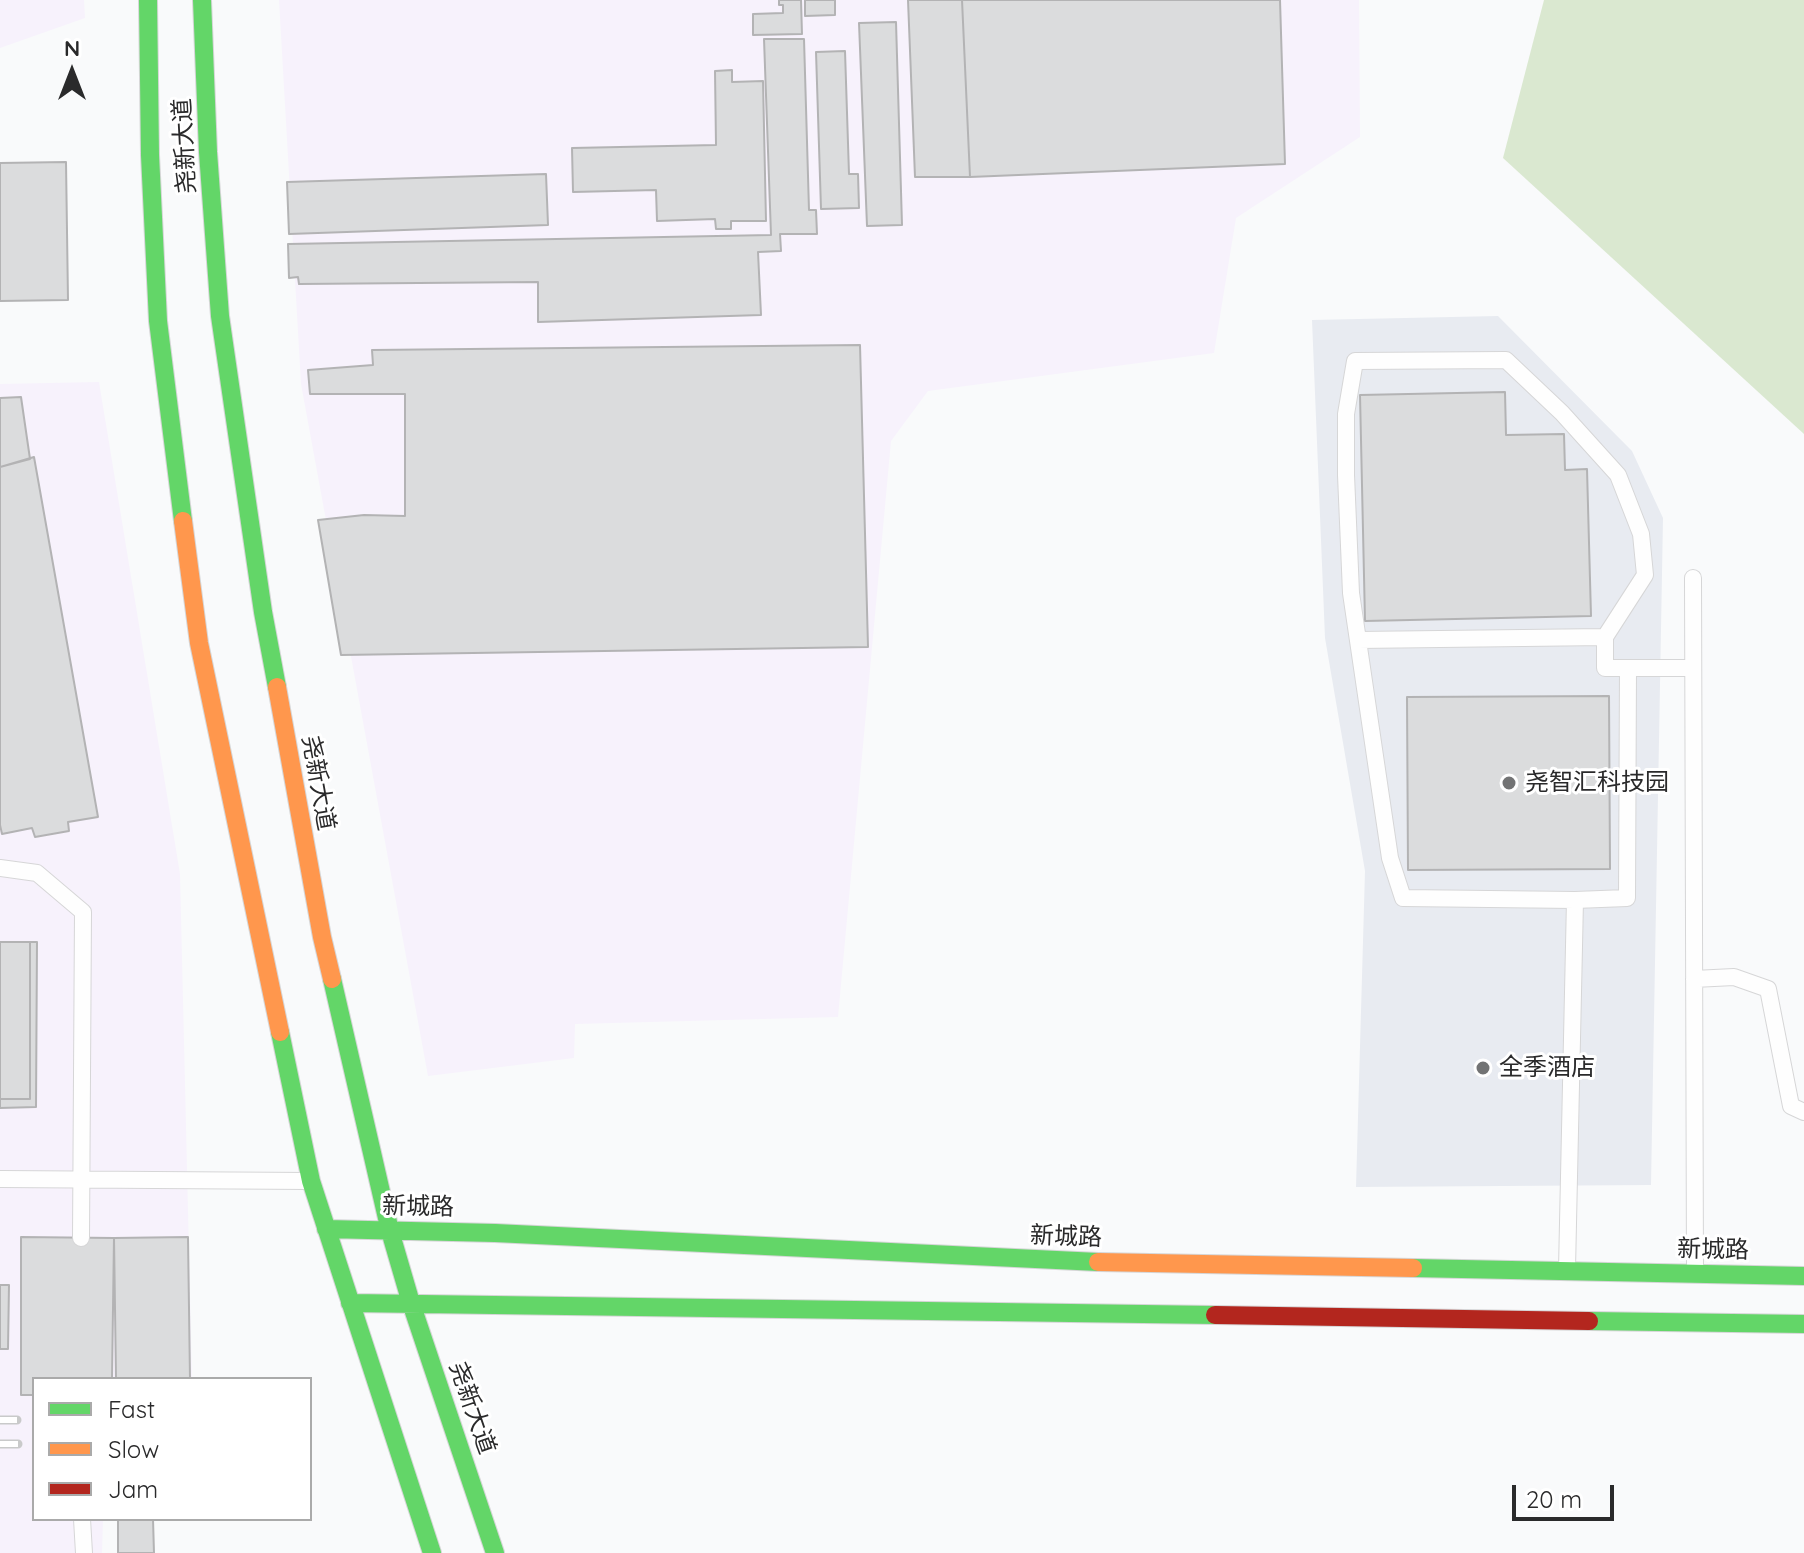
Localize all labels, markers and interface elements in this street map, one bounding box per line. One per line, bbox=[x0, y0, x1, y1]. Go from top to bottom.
north arrow bbox=[32, 32, 112, 112]
text: N bbox=[64, 34, 80, 62]
street label: 尧新大道 bbox=[168, 97, 202, 195]
street label: 尧新大道 bbox=[295, 733, 341, 833]
place label: 尧智汇科技园 bbox=[1525, 769, 1669, 797]
marker: 尧智汇科技园 bbox=[1500, 774, 1518, 792]
place label: 全季酒店 bbox=[1499, 1054, 1595, 1082]
marker: 全季酒店 bbox=[1474, 1059, 1492, 1077]
street label: 新城路 bbox=[382, 1192, 454, 1222]
street label: 新城路 bbox=[1030, 1221, 1102, 1253]
street label: 新城路 bbox=[1677, 1235, 1749, 1265]
street label: 尧新大道 bbox=[443, 1358, 501, 1458]
legend bbox=[32, 1377, 312, 1521]
text: Fast bbox=[108, 1394, 155, 1424]
text: Slow bbox=[108, 1434, 159, 1464]
scale bar bbox=[1516, 1469, 1618, 1519]
text: Jam bbox=[108, 1474, 158, 1504]
text: 20 m bbox=[1526, 1484, 1582, 1514]

